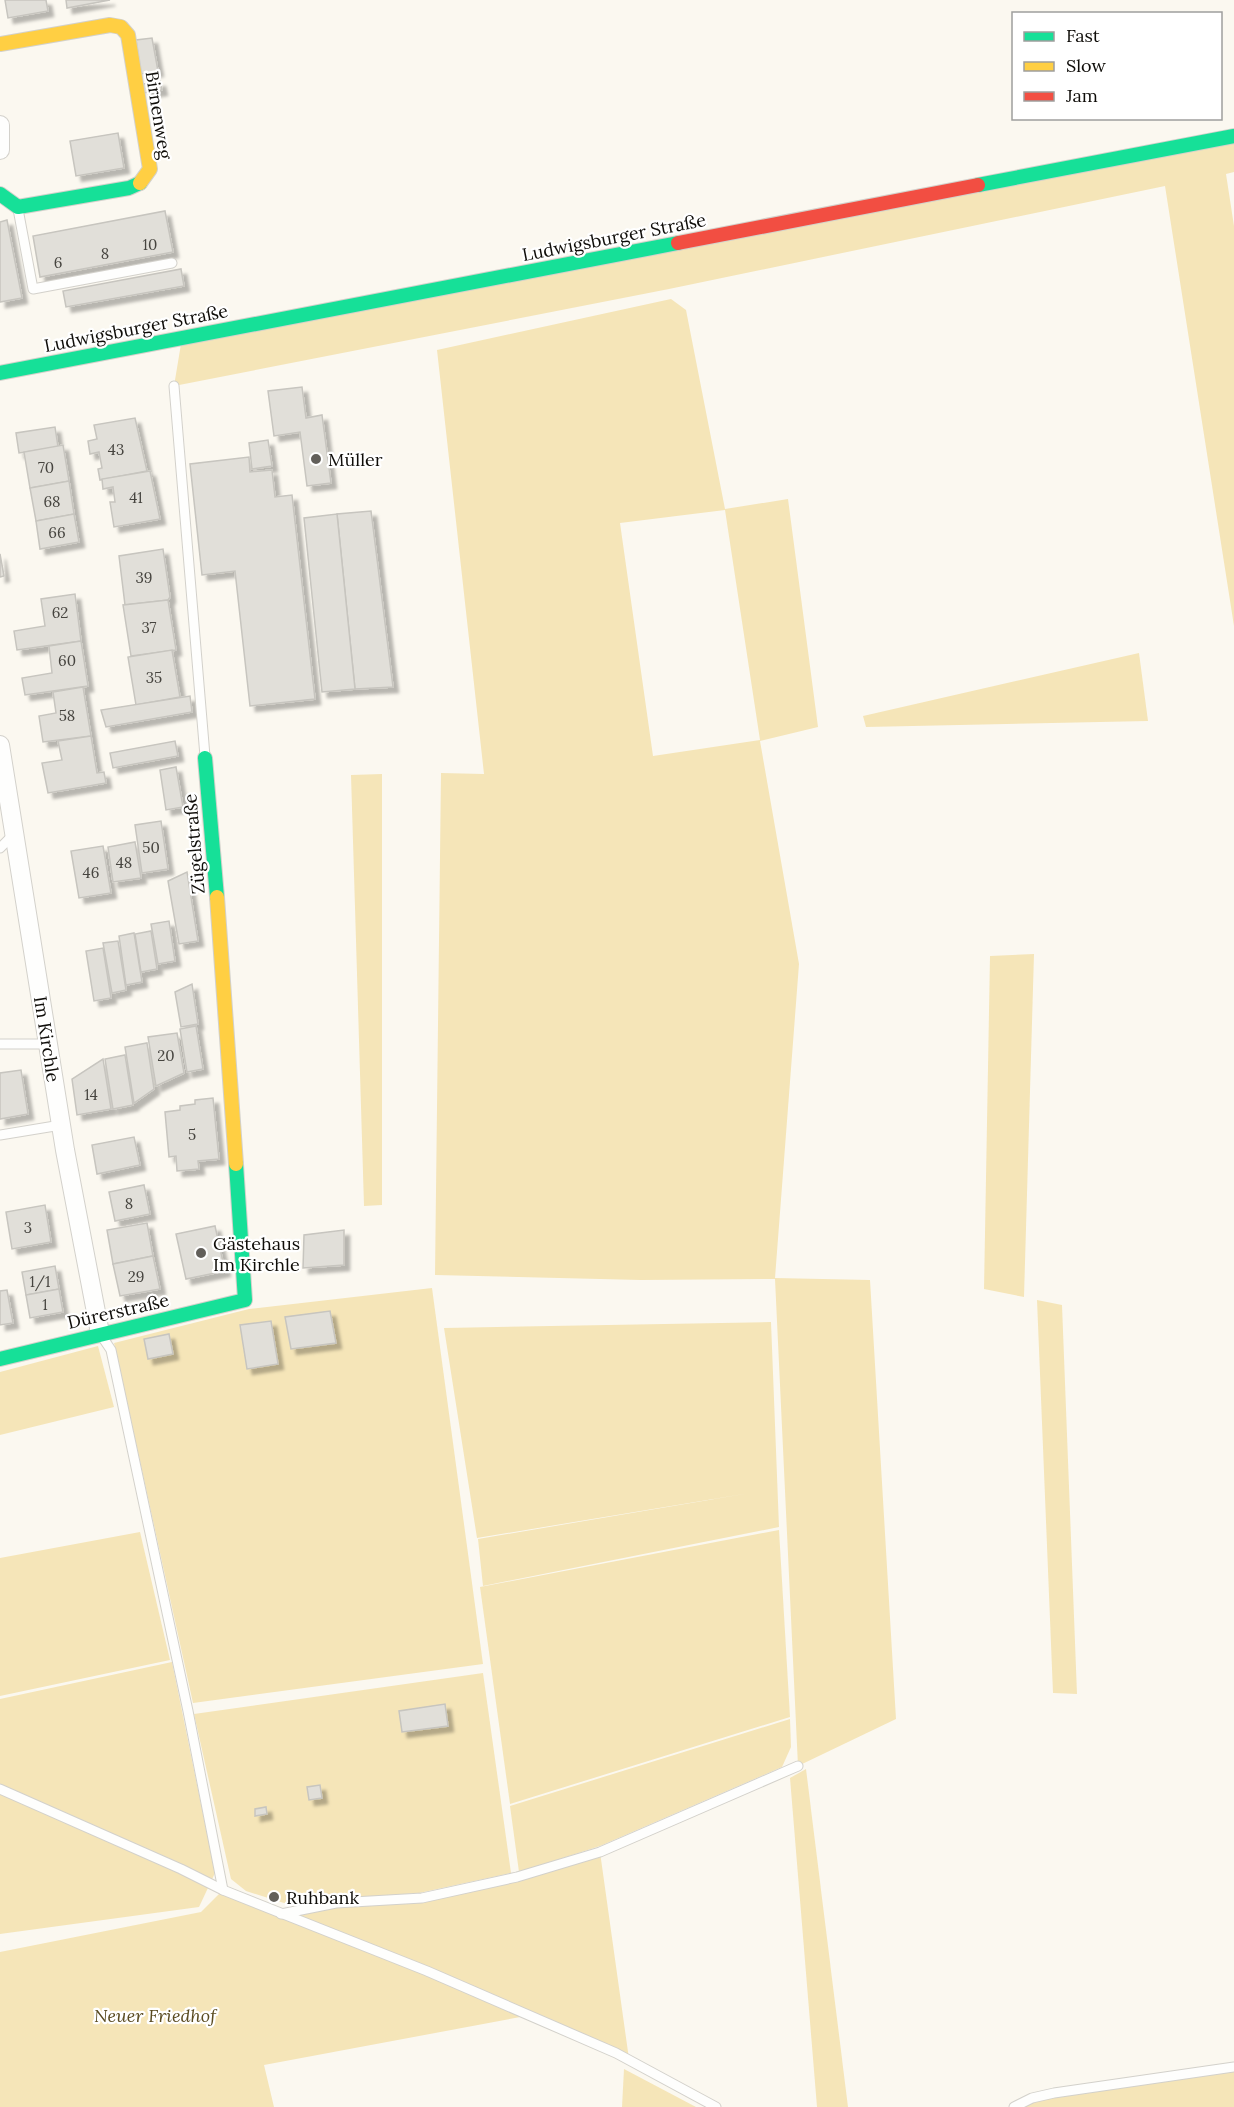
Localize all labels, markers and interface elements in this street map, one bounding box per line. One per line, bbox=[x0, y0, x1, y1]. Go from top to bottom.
legend bbox=[1012, 12, 1222, 120]
text: Fast bbox=[1066, 24, 1100, 47]
text: Slow bbox=[1066, 54, 1106, 77]
street label: Birnenweg bbox=[141, 69, 177, 162]
text: Jam bbox=[1065, 84, 1098, 107]
street label: Ludwigsburger Straße bbox=[520, 208, 708, 266]
house number: 10 bbox=[143, 235, 157, 254]
house number: 8 bbox=[101, 244, 109, 263]
house number: 6 bbox=[54, 253, 62, 272]
street label: Ludwigsburger Straße bbox=[42, 299, 230, 357]
house number: 43 bbox=[108, 440, 124, 459]
place label: Müller bbox=[328, 448, 383, 471]
marker: Müller bbox=[309, 452, 323, 466]
house number: 70 bbox=[38, 458, 54, 477]
house number: 41 bbox=[129, 488, 143, 507]
house number: 68 bbox=[43, 492, 61, 511]
house number: 66 bbox=[48, 523, 66, 542]
house number: 39 bbox=[135, 568, 153, 587]
house number: 62 bbox=[52, 603, 68, 622]
house number: 37 bbox=[142, 618, 157, 637]
house number: 60 bbox=[58, 651, 76, 670]
house number: 35 bbox=[146, 668, 162, 687]
house number: 58 bbox=[59, 706, 75, 725]
street label: Zügelstraße bbox=[178, 793, 210, 895]
house number: 50 bbox=[142, 838, 160, 857]
house number: 48 bbox=[116, 853, 132, 872]
house number: 46 bbox=[83, 863, 99, 882]
street label: Im Kirchle bbox=[29, 994, 65, 1084]
house number: 20 bbox=[157, 1046, 175, 1065]
house number: 14 bbox=[84, 1085, 98, 1104]
house number: 5 bbox=[188, 1125, 196, 1144]
house number: 8 bbox=[125, 1194, 133, 1213]
house number: 3 bbox=[24, 1218, 32, 1237]
place label: Gästehaus Im Kirchle bbox=[213, 1232, 300, 1276]
marker: Gästehaus Im Kirchle bbox=[194, 1246, 208, 1260]
house number: 29 bbox=[128, 1267, 144, 1286]
house number: 1/1 bbox=[29, 1272, 51, 1292]
street label: Dürerstraße bbox=[65, 1288, 171, 1334]
house number: 1 bbox=[42, 1295, 48, 1314]
place label: Ruhbank bbox=[286, 1886, 360, 1909]
marker: Ruhbank bbox=[267, 1890, 281, 1904]
park label: Neuer Friedhof bbox=[94, 2004, 218, 2027]

